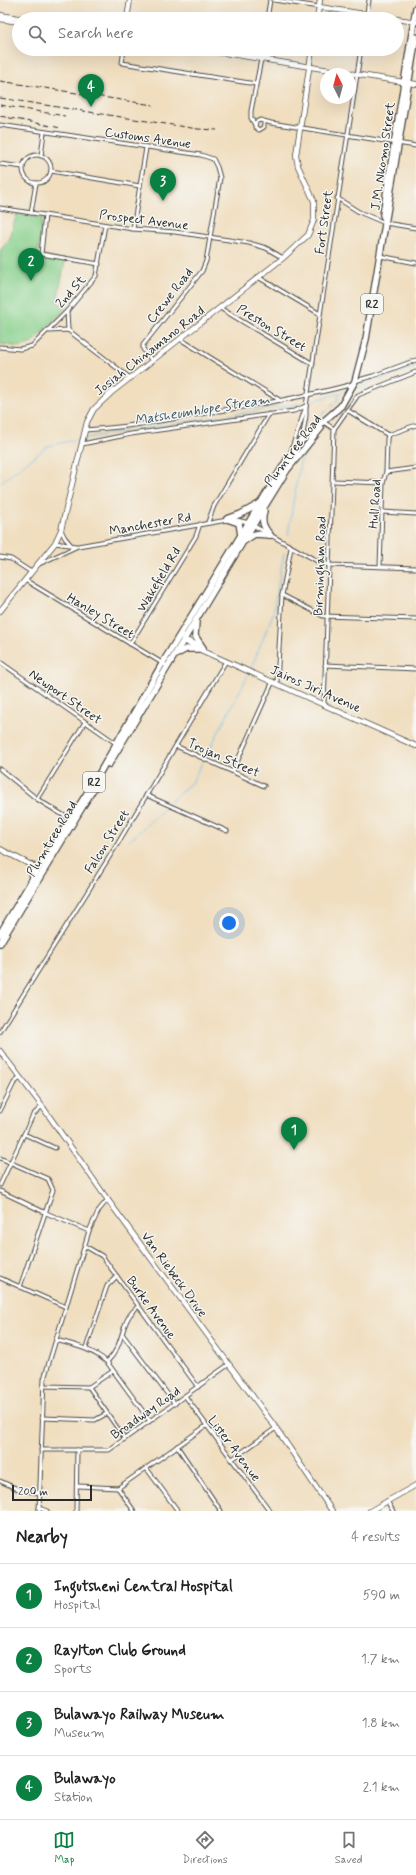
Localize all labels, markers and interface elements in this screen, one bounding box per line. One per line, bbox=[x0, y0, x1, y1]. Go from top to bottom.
search box bbox=[12, 12, 404, 56]
icon: search bbox=[26, 23, 48, 45]
text: Search here bbox=[58, 24, 134, 44]
north arrow bbox=[320, 68, 356, 104]
pin: 4 bbox=[78, 74, 104, 107]
street label: J.M. Nkomo Street bbox=[367, 101, 400, 211]
street label: Customs Avenue bbox=[104, 124, 192, 153]
pin: 3 bbox=[150, 168, 176, 201]
street label: Fort Street bbox=[312, 189, 337, 255]
street label: Prospect Avenue bbox=[98, 207, 189, 234]
pin: 2 bbox=[18, 248, 44, 281]
street label: Crewe Road bbox=[143, 265, 197, 327]
street label: 2nd St bbox=[52, 272, 90, 312]
road number: R2 bbox=[361, 294, 383, 314]
street label: Preston Street bbox=[233, 301, 309, 356]
street label: Josiah Chinamano Road bbox=[91, 303, 209, 400]
water label: Matsheumhlope Stream bbox=[133, 390, 271, 430]
street label: Plumtree Road bbox=[261, 412, 326, 490]
street label: Hull Road bbox=[365, 479, 386, 529]
street label: Manchester Rd bbox=[108, 509, 193, 540]
street label: Birmingham Road bbox=[310, 516, 333, 616]
street label: Wakefield Rd bbox=[133, 544, 185, 615]
street label: Hanley Street bbox=[63, 589, 137, 643]
street label: Jairos Jiri Avenue bbox=[267, 662, 363, 717]
street label: Newport Street bbox=[25, 666, 105, 729]
street label: Trojan Street bbox=[185, 735, 262, 782]
road number: R2 bbox=[83, 772, 105, 792]
street label: Plumtree Road bbox=[23, 798, 82, 880]
street label: Falcon Street bbox=[81, 807, 134, 877]
your location bbox=[219, 913, 239, 933]
pin: 1 bbox=[281, 1117, 307, 1150]
street label: Van Riebeck Drive bbox=[137, 1229, 211, 1321]
street label: Burke Avenue bbox=[122, 1273, 179, 1343]
street label: Broadway Road bbox=[108, 1383, 184, 1444]
street label: Lister Avenue bbox=[204, 1413, 264, 1485]
scale bar bbox=[12, 1483, 92, 1502]
text: 200 m bbox=[18, 1485, 48, 1499]
text: Nearby bbox=[16, 1526, 68, 1548]
text: 4 results bbox=[351, 1529, 400, 1546]
text: Ingutsheni Central Hospital bbox=[54, 1577, 233, 1597]
text: 1 bbox=[26, 1587, 32, 1604]
text: 590 m bbox=[363, 1587, 400, 1604]
text: Hospital bbox=[54, 1597, 100, 1614]
text: Raylton Club Ground bbox=[54, 1641, 186, 1661]
text: 2 bbox=[26, 1651, 32, 1668]
text: 1.7 km bbox=[361, 1651, 400, 1668]
text: Sports bbox=[54, 1661, 92, 1678]
text: Bulawayo Railway Museum bbox=[54, 1705, 224, 1725]
text: 3 bbox=[26, 1715, 32, 1732]
text: 1.8 km bbox=[362, 1715, 400, 1732]
text: Museum bbox=[54, 1725, 105, 1742]
text: Bulawayo bbox=[54, 1769, 116, 1789]
text: 4 bbox=[25, 1779, 33, 1796]
text: 2.1 km bbox=[363, 1779, 400, 1796]
text: Station bbox=[54, 1789, 92, 1806]
tab: Map bbox=[53, 1829, 75, 1867]
tab: Directions bbox=[182, 1829, 228, 1867]
tab: Saved bbox=[335, 1829, 362, 1867]

